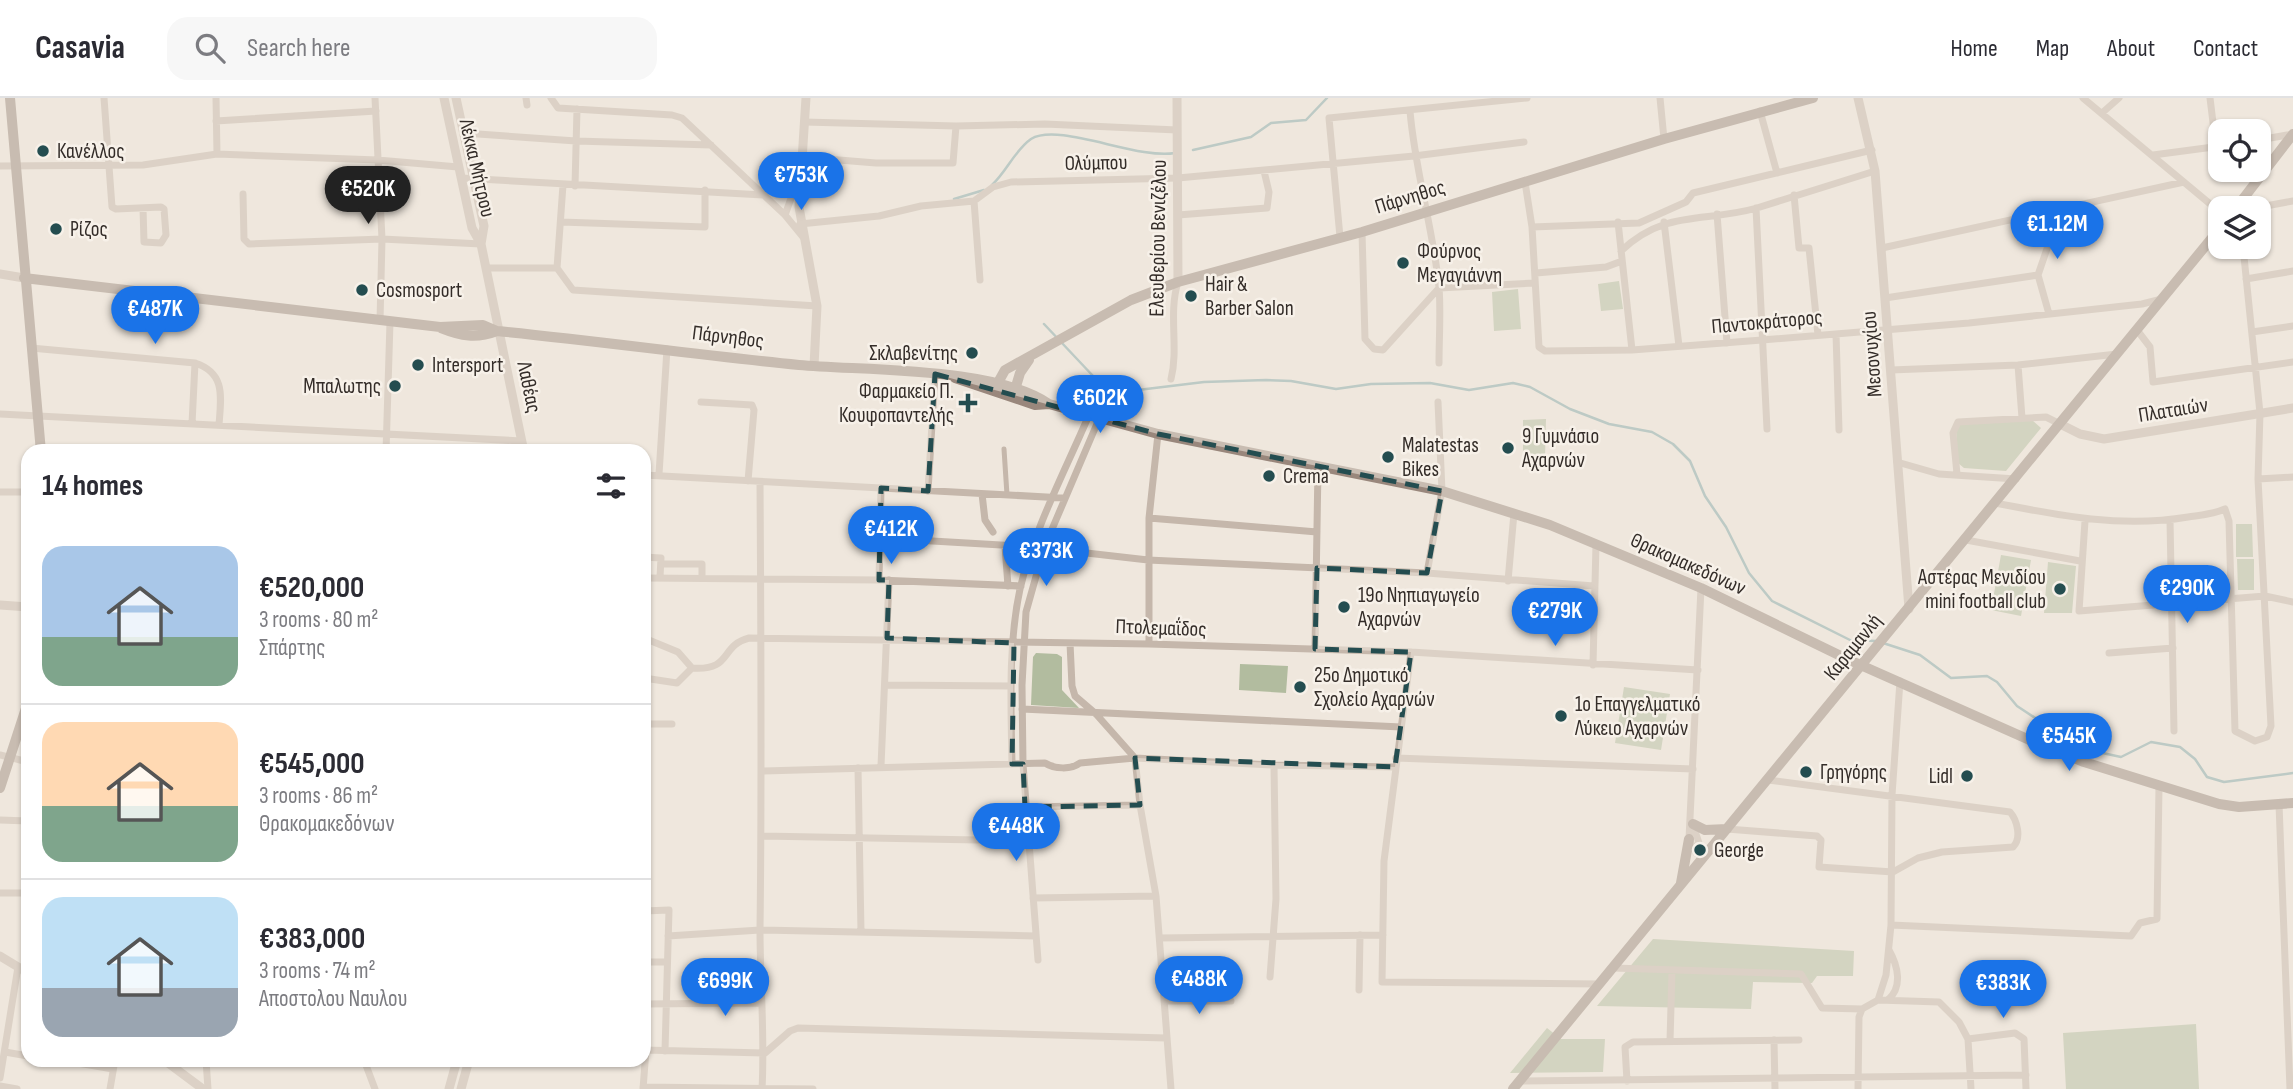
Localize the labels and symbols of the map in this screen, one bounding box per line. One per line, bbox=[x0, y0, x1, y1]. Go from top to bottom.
street label: Λέκκα Μήτρου bbox=[453, 115, 500, 220]
place label: Κανέλλος bbox=[57, 139, 125, 164]
marker: Κανέλλος bbox=[35, 143, 51, 159]
street label: Ολύμπου bbox=[1064, 150, 1128, 176]
pin: €753K bbox=[752, 152, 850, 212]
street label: Ελευθερίου Βενιζέλου bbox=[1144, 159, 1172, 317]
pin: €520K bbox=[319, 166, 417, 226]
street label: Πάρνηθος bbox=[1372, 175, 1448, 219]
pin: €1.12M bbox=[2000, 202, 2114, 261]
place label: Ρίζος bbox=[70, 217, 108, 242]
marker: Ρίζος bbox=[48, 221, 64, 237]
place label: Φούρνος Μεγαγιάννη bbox=[1417, 239, 1502, 288]
marker: Φούρνος Μεγαγιάννη bbox=[1395, 255, 1411, 271]
place label: Hair & Barber Salon bbox=[1205, 272, 1294, 321]
place label: Cosmosport bbox=[376, 278, 462, 303]
marker: Cosmosport bbox=[354, 282, 370, 298]
pin: €487K bbox=[106, 286, 204, 346]
marker: Hair & Barber Salon bbox=[1183, 288, 1199, 304]
street label: Παντοκράτορος bbox=[1710, 305, 1824, 339]
street label: Μεσονυχίου bbox=[1857, 310, 1887, 398]
street label: Πάρνηθος bbox=[691, 320, 765, 354]
place label: Σκλαβενίτης bbox=[869, 341, 958, 366]
marker: Σκλαβενίτης bbox=[964, 345, 980, 361]
place label: Intersport bbox=[432, 353, 503, 378]
marker: Intersport bbox=[410, 357, 426, 373]
street label: Λαθέας bbox=[511, 358, 547, 415]
place label: Μπαλωτης bbox=[303, 374, 381, 399]
pin: €602K bbox=[1051, 376, 1149, 435]
marker: Μπαλωτης bbox=[387, 378, 403, 394]
place label: Φαρμακείο Π. Κουφοπαντελής bbox=[839, 379, 954, 428]
street label: Πλαταιών bbox=[2137, 392, 2209, 428]
marker: Φαρμακείο Π. Κουφοπαντελής bbox=[960, 395, 976, 411]
place label: 9 Γυμνάσιο Αχαρνών bbox=[1521, 424, 1599, 473]
place label: Malatestas Bikes bbox=[1402, 433, 1479, 482]
marker: 9 Γυμνάσιο Αχαρνών bbox=[1500, 440, 1516, 456]
marker: Malatestas Bikes bbox=[1380, 449, 1396, 465]
place label: Crema bbox=[1283, 464, 1329, 489]
marker: Crema bbox=[1261, 468, 1277, 484]
pin: €412K bbox=[842, 506, 940, 566]
street label: Θρακομακεδόνων bbox=[1627, 527, 1749, 601]
pin: €373K bbox=[997, 528, 1095, 588]
place label: Αστέρας Μενιδίου mini football club bbox=[1917, 565, 2046, 614]
pin: €290K bbox=[2138, 566, 2236, 625]
marker: Αστέρας Μενιδίου mini football club bbox=[2052, 581, 2068, 597]
place label: 19ο Νηπιαγωγείο Αχαρνών bbox=[1357, 583, 1480, 632]
pin: €279K bbox=[1506, 588, 1604, 648]
marker: 19ο Νηπιαγωγείο Αχαρνών bbox=[1336, 599, 1352, 615]
street label: Καραμανλή bbox=[1819, 609, 1887, 685]
street label: Πτολεμαΐδος bbox=[1115, 614, 1207, 642]
place label: 25ο Δημοτικό Σχολείο Αχαρνών bbox=[1314, 663, 1434, 712]
marker: 25ο Δημοτικό Σχολείο Αχαρνών bbox=[1292, 679, 1308, 695]
place label: 1ο Επαγγελματικό Λύκειο Αχαρνών bbox=[1574, 692, 1700, 741]
marker: 1ο Επαγγελματικό Λύκειο Αχαρνών bbox=[1553, 708, 1569, 724]
pin: €545K bbox=[2020, 714, 2118, 773]
place label: Γρηγόρης bbox=[1820, 760, 1887, 785]
marker: Γρηγόρης bbox=[1798, 764, 1814, 780]
place label: Lidl bbox=[1929, 764, 1953, 789]
marker: Lidl bbox=[1959, 768, 1975, 784]
pin: €448K bbox=[967, 804, 1065, 863]
place label: George bbox=[1714, 838, 1764, 863]
marker: George bbox=[1692, 842, 1708, 858]
pin: €488K bbox=[1150, 956, 1248, 1016]
pin: €699K bbox=[676, 958, 774, 1018]
pin: €383K bbox=[1954, 960, 2052, 1020]

